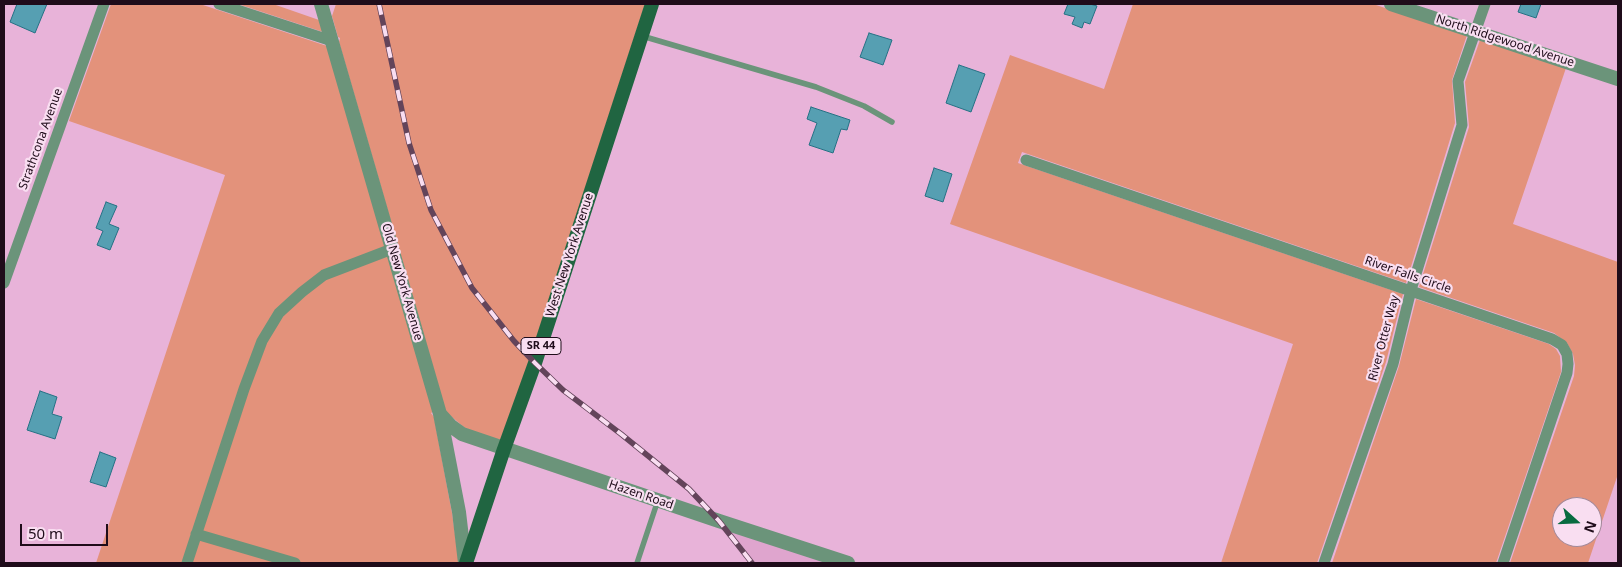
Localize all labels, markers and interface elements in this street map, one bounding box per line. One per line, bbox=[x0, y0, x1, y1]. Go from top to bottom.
street label: North Ridgewood Avenue bbox=[1434, 12, 1576, 70]
street label: Strathcona Avenue bbox=[16, 86, 66, 192]
street label: West New York Avenue bbox=[543, 191, 597, 319]
street label: Old New York Avenue bbox=[378, 222, 426, 342]
street label: River Falls Circle bbox=[1363, 253, 1453, 297]
street label: River Otter Way bbox=[1366, 294, 1402, 382]
road number: SR 44 bbox=[521, 338, 561, 354]
street label: Hazen Road bbox=[607, 477, 675, 513]
north arrow bbox=[1552, 497, 1602, 547]
scale bar bbox=[22, 514, 110, 546]
text: N bbox=[1580, 518, 1602, 536]
text: 50 m bbox=[28, 523, 63, 543]

